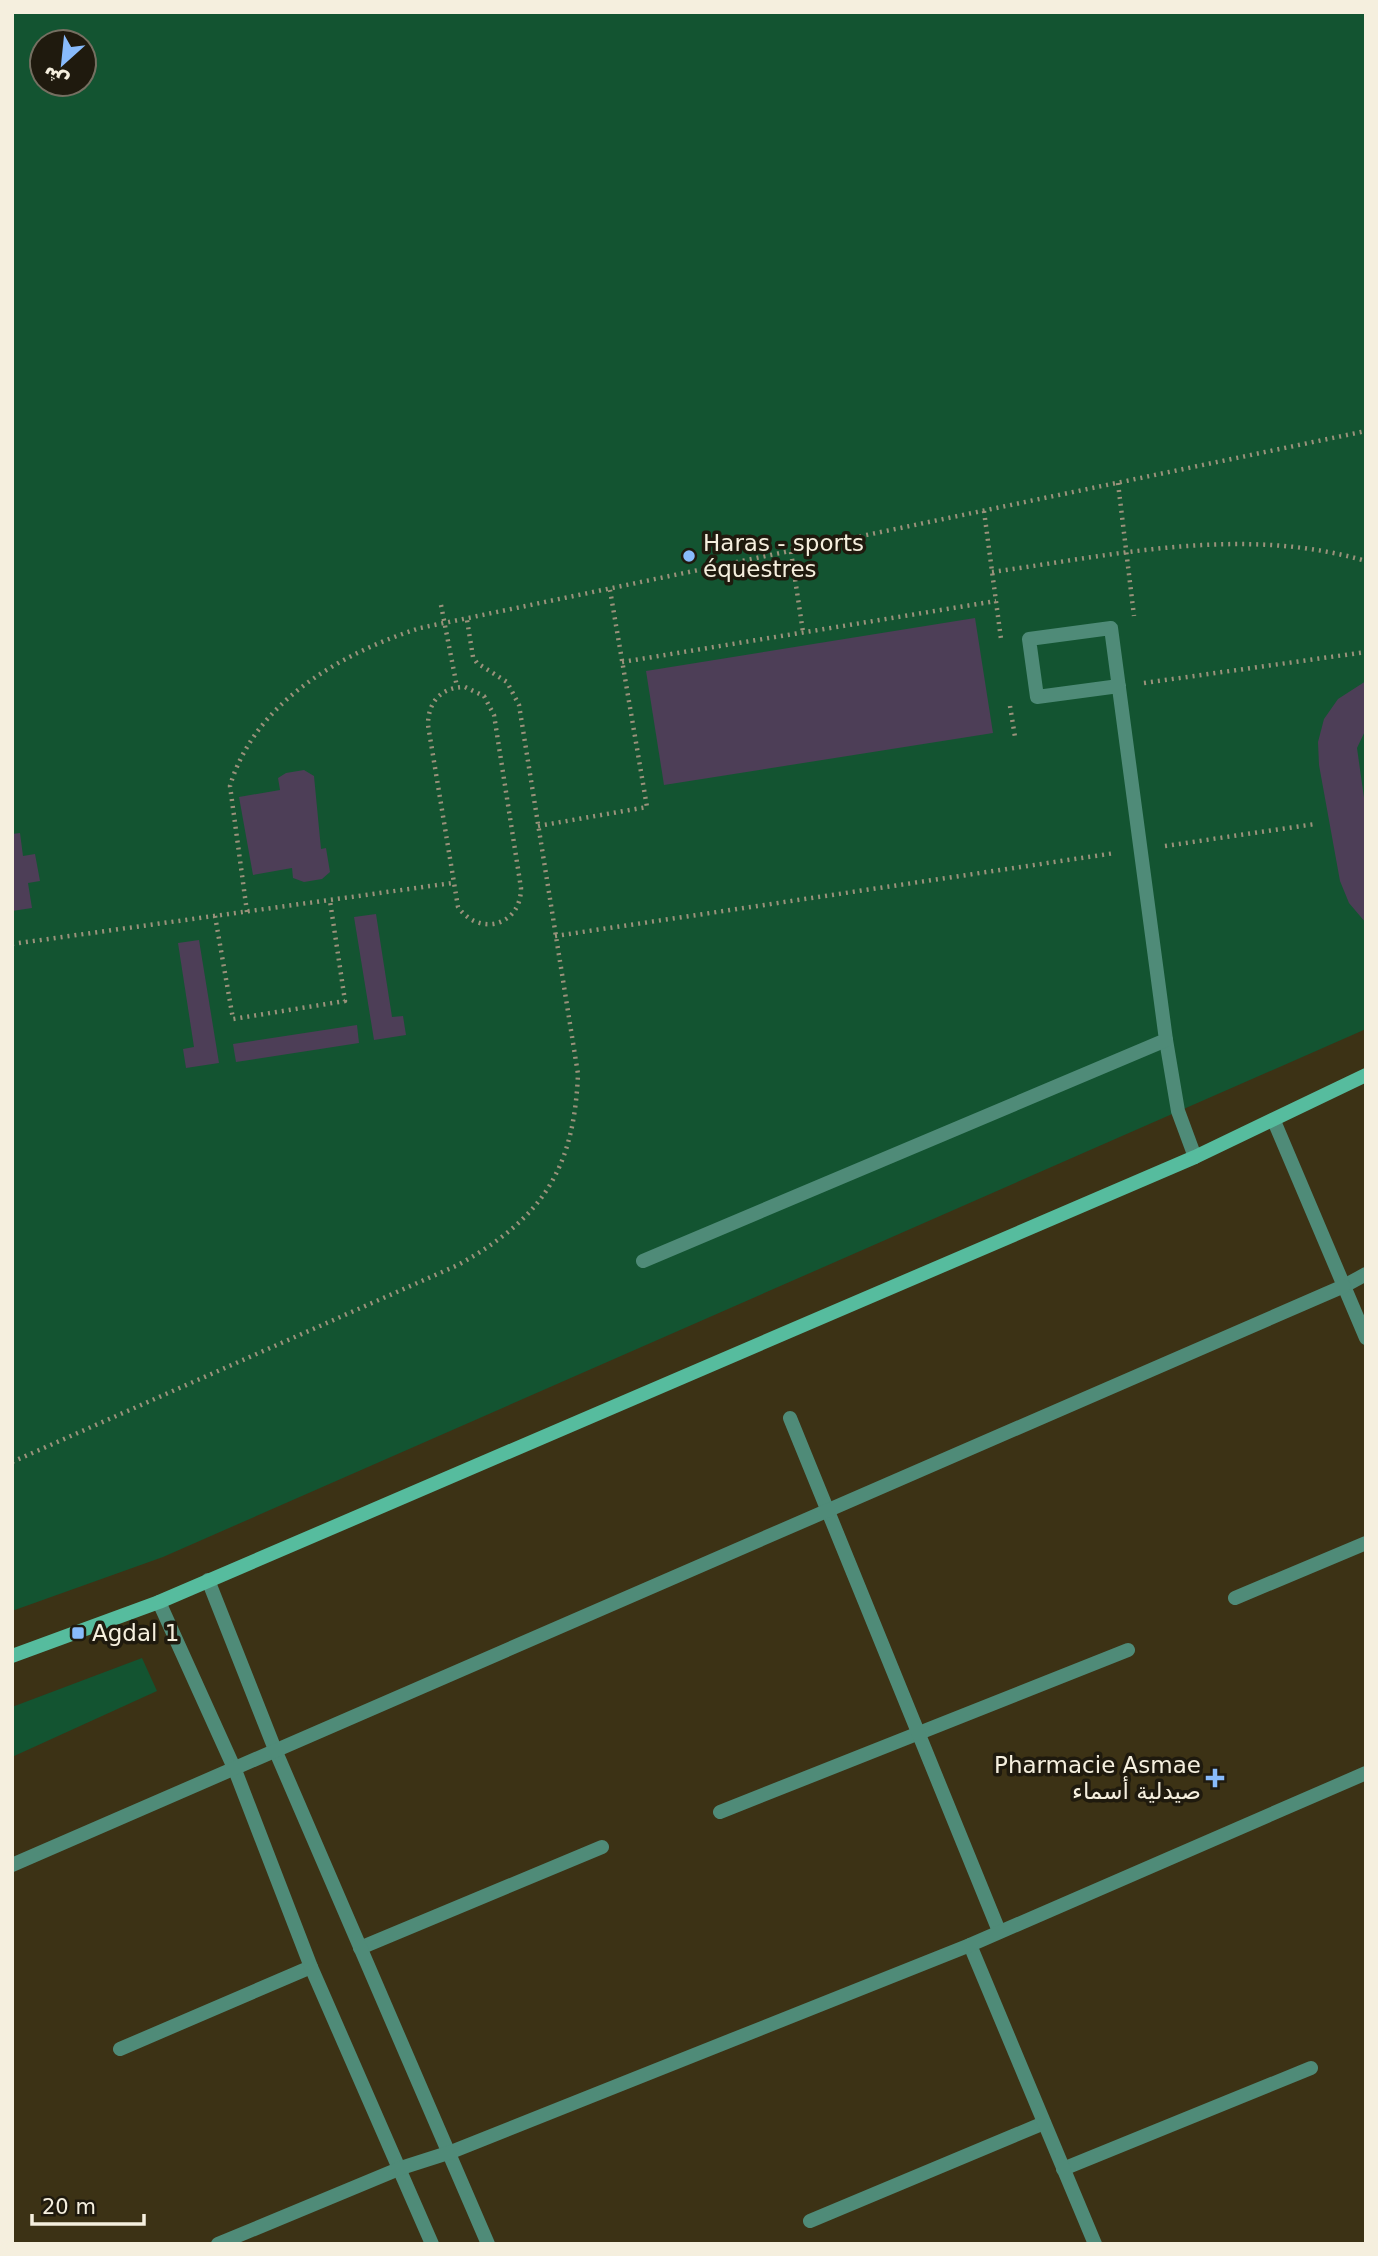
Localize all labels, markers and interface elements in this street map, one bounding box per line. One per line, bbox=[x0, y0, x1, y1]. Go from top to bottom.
north arrow bbox=[28, 28, 98, 98]
text: ش bbox=[39, 62, 72, 94]
place label: Haras - sports équestres bbox=[703, 530, 864, 582]
marker: Haras - sports équestres bbox=[681, 548, 697, 564]
place label: Agdal 1 bbox=[92, 1620, 179, 1646]
marker: Agdal 1 bbox=[70, 1625, 86, 1641]
place label: Pharmacie Asmae صيدلية أسماء bbox=[994, 1752, 1201, 1804]
marker: Pharmacie Asmae صيدلية أسماء bbox=[1207, 1770, 1223, 1786]
scale bar bbox=[32, 2182, 144, 2226]
text: 20 m bbox=[42, 2195, 96, 2219]

